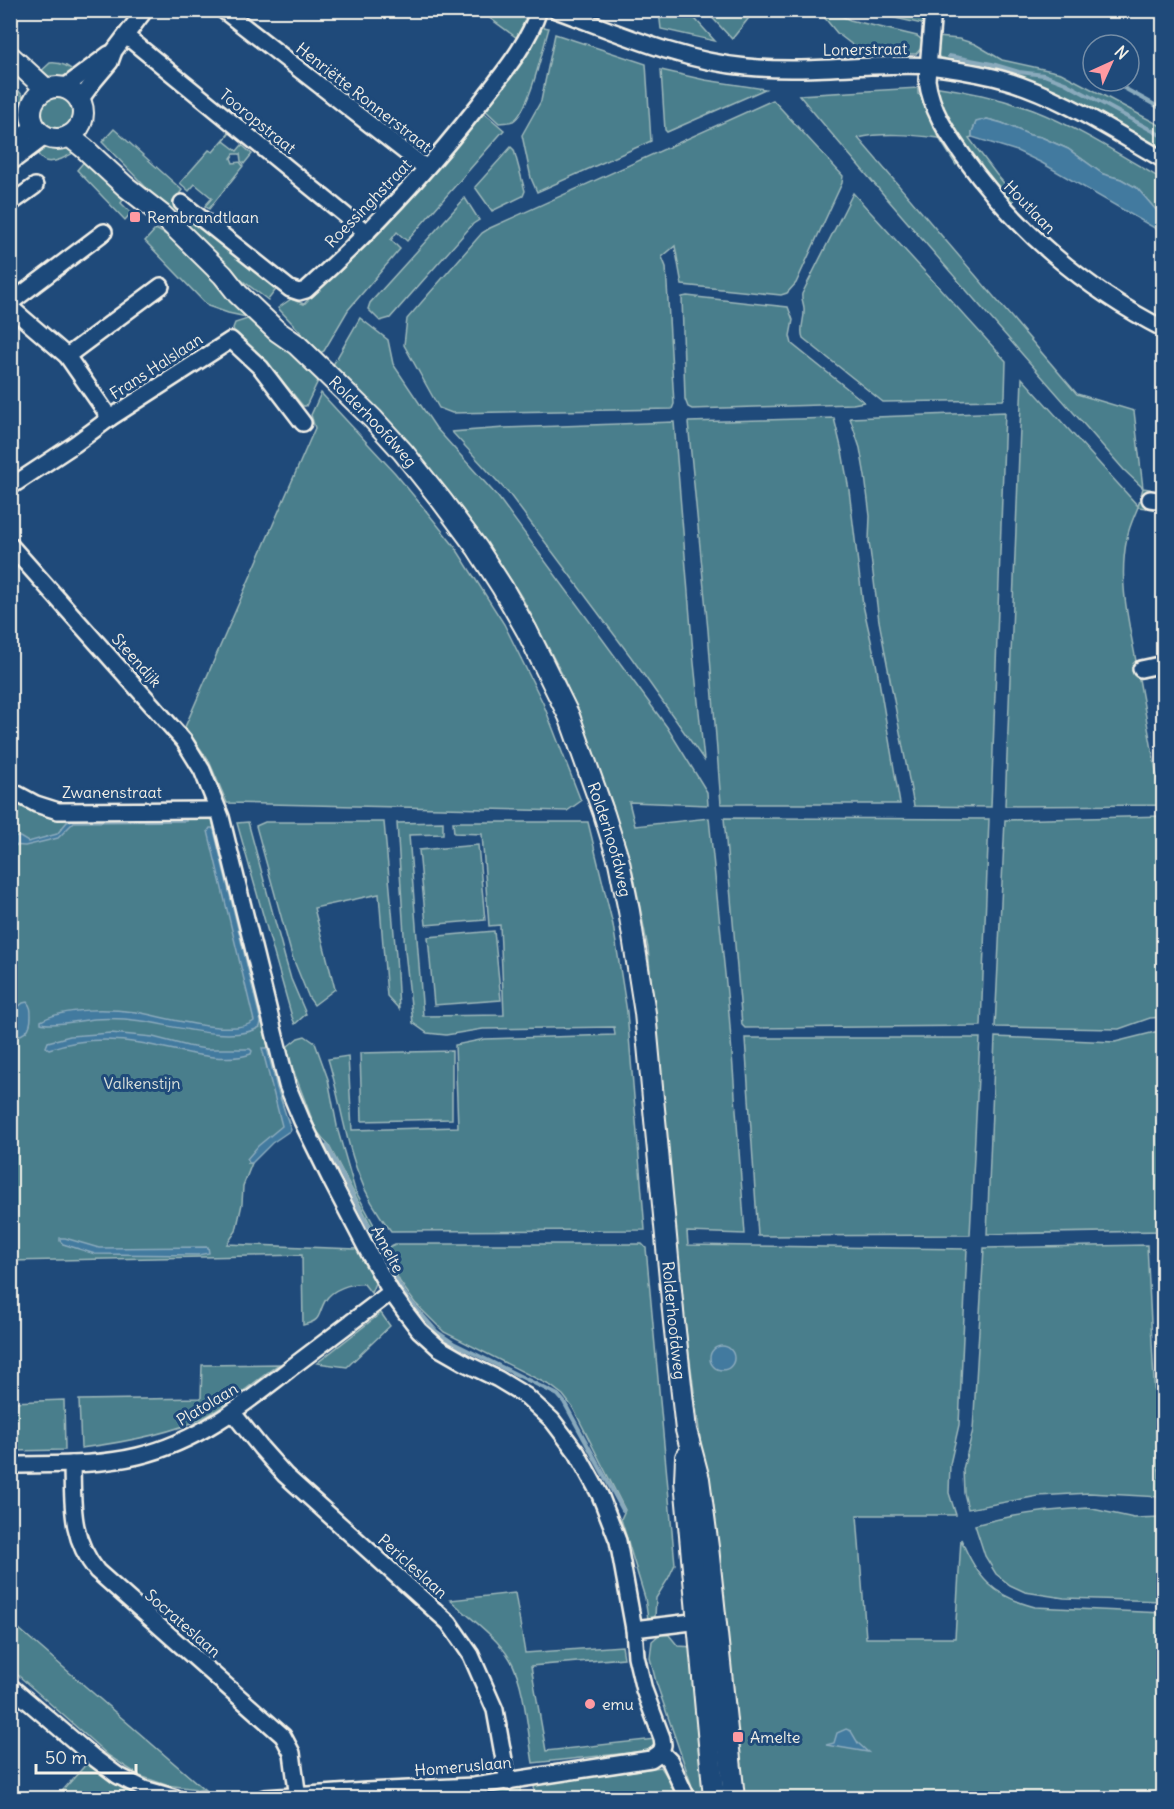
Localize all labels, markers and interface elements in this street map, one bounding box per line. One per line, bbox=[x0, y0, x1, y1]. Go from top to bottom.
north arrow bbox=[1081, 33, 1141, 93]
street label: Henriëtte Ronnerstraat bbox=[292, 38, 436, 156]
street label: Lonerstraat bbox=[823, 38, 908, 60]
text: N bbox=[1111, 41, 1133, 63]
street label: Tooropstraat bbox=[216, 84, 301, 158]
street label: Roessinghstraat bbox=[321, 154, 416, 252]
street label: Houtlaan bbox=[1000, 176, 1060, 238]
place label: Rembrandtlaan bbox=[147, 207, 259, 227]
marker: Rembrandtlaan bbox=[128, 210, 142, 224]
street label: Frans Halslaan bbox=[106, 329, 206, 403]
street label: Rolderhoofdweg bbox=[325, 372, 421, 471]
street label: Steendijk bbox=[108, 629, 166, 691]
street label: Rolderhoofdweg bbox=[583, 779, 636, 899]
street label: Zwanenstraat bbox=[62, 782, 163, 802]
park label: Valkenstijn bbox=[103, 1073, 181, 1093]
street label: Amelte bbox=[367, 1222, 409, 1276]
street label: Rolderhoofdweg bbox=[658, 1260, 690, 1381]
street label: Platolaan bbox=[173, 1378, 241, 1430]
street label: Pericleslaan bbox=[374, 1530, 452, 1602]
street label: Socrateslaan bbox=[141, 1585, 225, 1661]
place label: emu bbox=[602, 1694, 634, 1714]
marker: emu bbox=[583, 1697, 597, 1711]
place label: Amelte bbox=[750, 1727, 800, 1747]
marker: Amelte bbox=[731, 1730, 745, 1744]
scale bar bbox=[36, 1737, 136, 1775]
text: 50 m bbox=[45, 1746, 87, 1769]
street label: Homeruslaan bbox=[414, 1752, 512, 1780]

